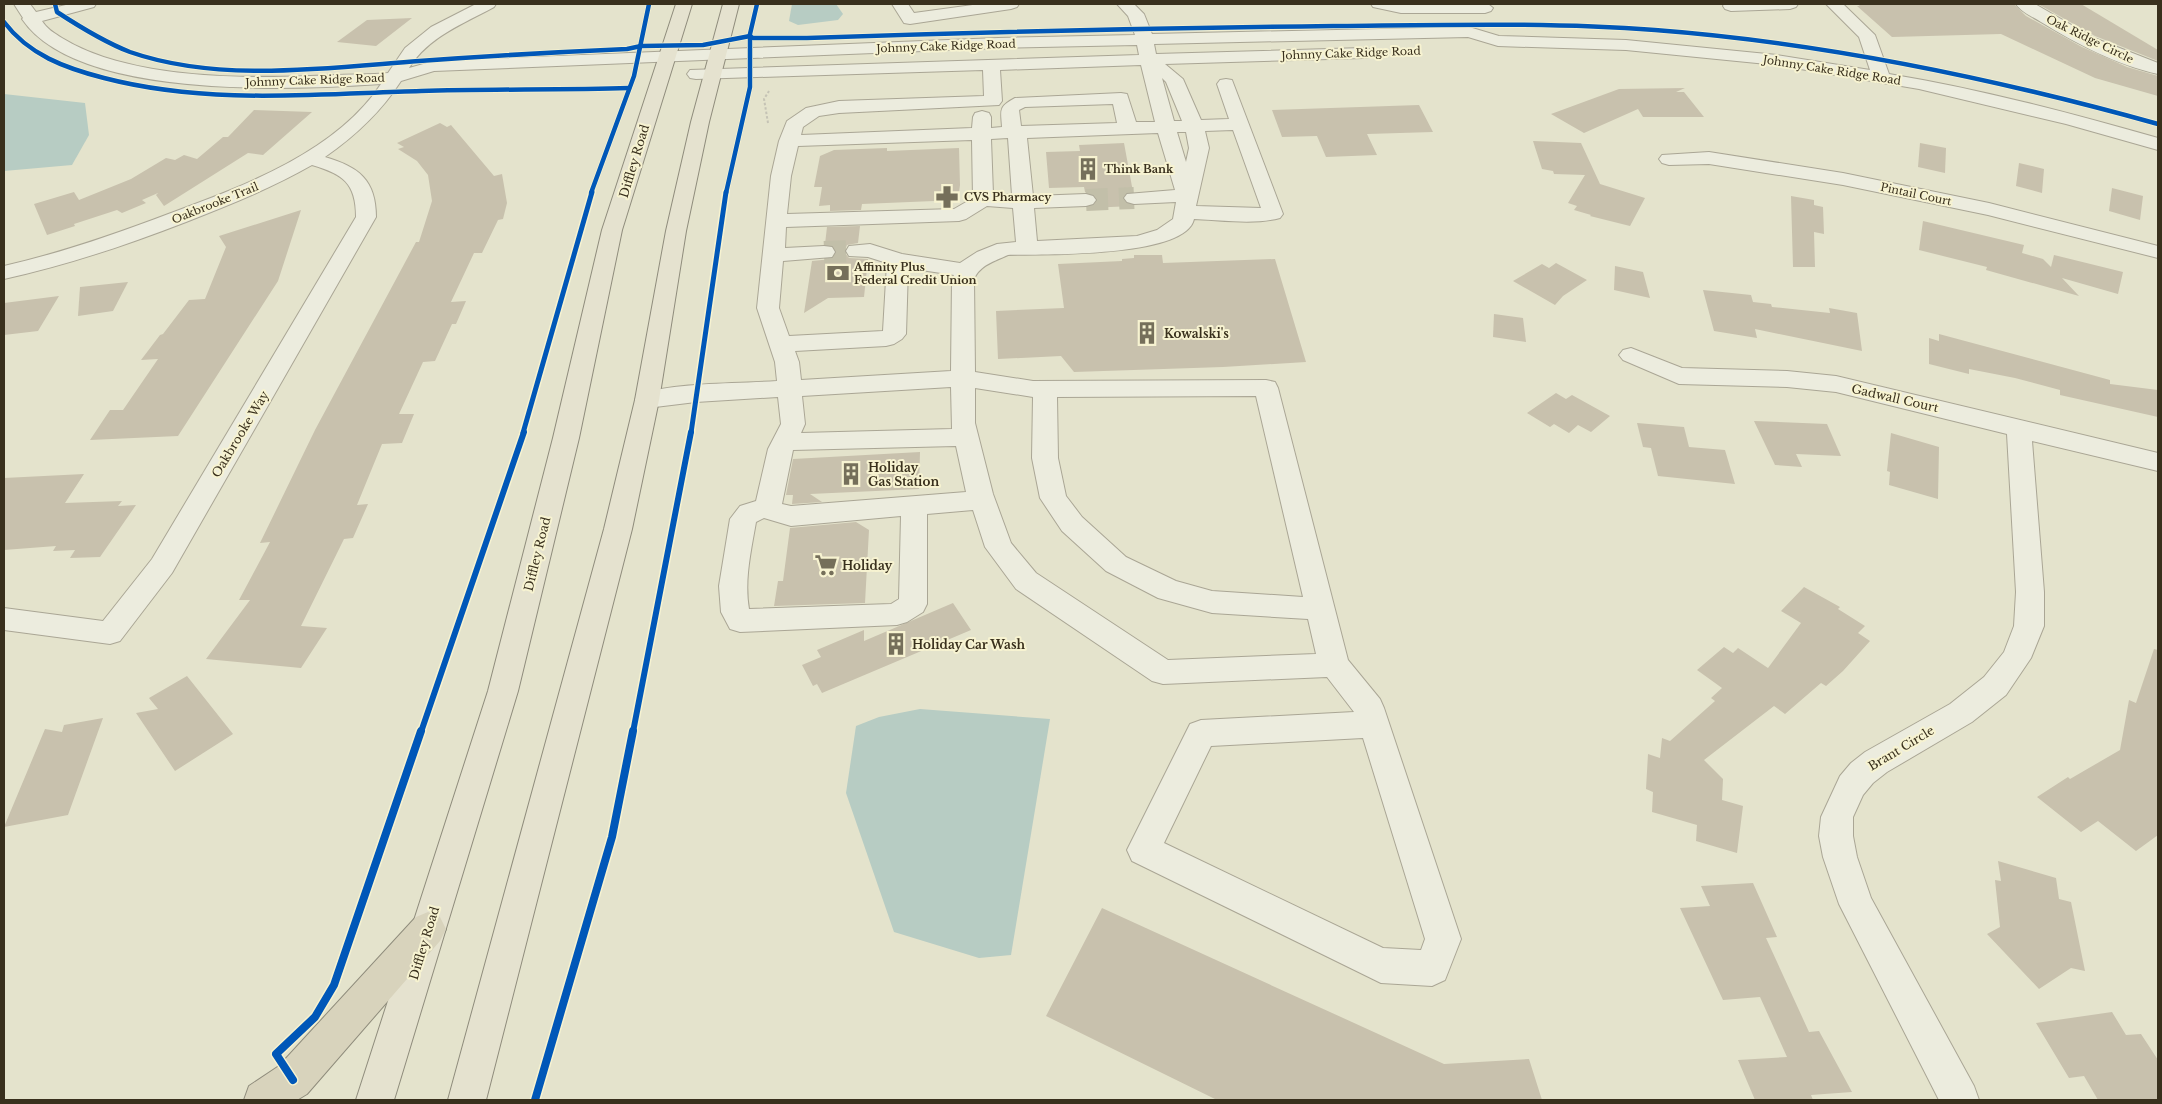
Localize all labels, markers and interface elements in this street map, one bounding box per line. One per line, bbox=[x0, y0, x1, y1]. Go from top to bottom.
street label: Oak Ridge Circle bbox=[2044, 12, 2136, 66]
street label: Johnny Cake Ridge Road bbox=[874, 37, 1016, 55]
street label: Johnny Cake Ridge Road bbox=[1279, 44, 1421, 62]
street label: Johnny Cake Ridge Road bbox=[1760, 52, 1903, 88]
street label: Johnny Cake Ridge Road bbox=[243, 71, 385, 89]
street label: Diffley Road bbox=[616, 122, 652, 200]
building icon: Think Bank bbox=[1075, 156, 1101, 182]
place label: Think Bank bbox=[1104, 162, 1174, 176]
street label: Oakbrooke Trail bbox=[170, 179, 261, 227]
street label: Pintail Court bbox=[1879, 180, 1954, 209]
pharmacy icon: CVS Pharmacy bbox=[934, 184, 960, 210]
place label: CVS Pharmacy bbox=[964, 190, 1052, 204]
bank icon: Affinity Plus Federal Credit Union bbox=[825, 260, 851, 286]
place label: Affinity Plus Federal Credit Union bbox=[853, 260, 977, 287]
building icon: Kowalski's bbox=[1134, 320, 1160, 346]
place label: Kowalski's bbox=[1164, 326, 1229, 341]
street label: Gadwall Court bbox=[1850, 381, 1940, 415]
street label: Oakbrooke Way bbox=[208, 388, 272, 480]
place label: Holiday Gas Station bbox=[868, 460, 939, 489]
building icon: Holiday Gas Station bbox=[838, 461, 864, 487]
street label: Diffley Road bbox=[521, 515, 553, 593]
supermarket icon: Holiday bbox=[813, 552, 839, 578]
place label: Holiday bbox=[842, 558, 893, 573]
building icon: Holiday Car Wash bbox=[883, 631, 909, 657]
place label: Holiday Car Wash bbox=[912, 637, 1025, 652]
street label: Brant Circle bbox=[1865, 722, 1937, 774]
street label: Diffley Road bbox=[406, 904, 442, 982]

